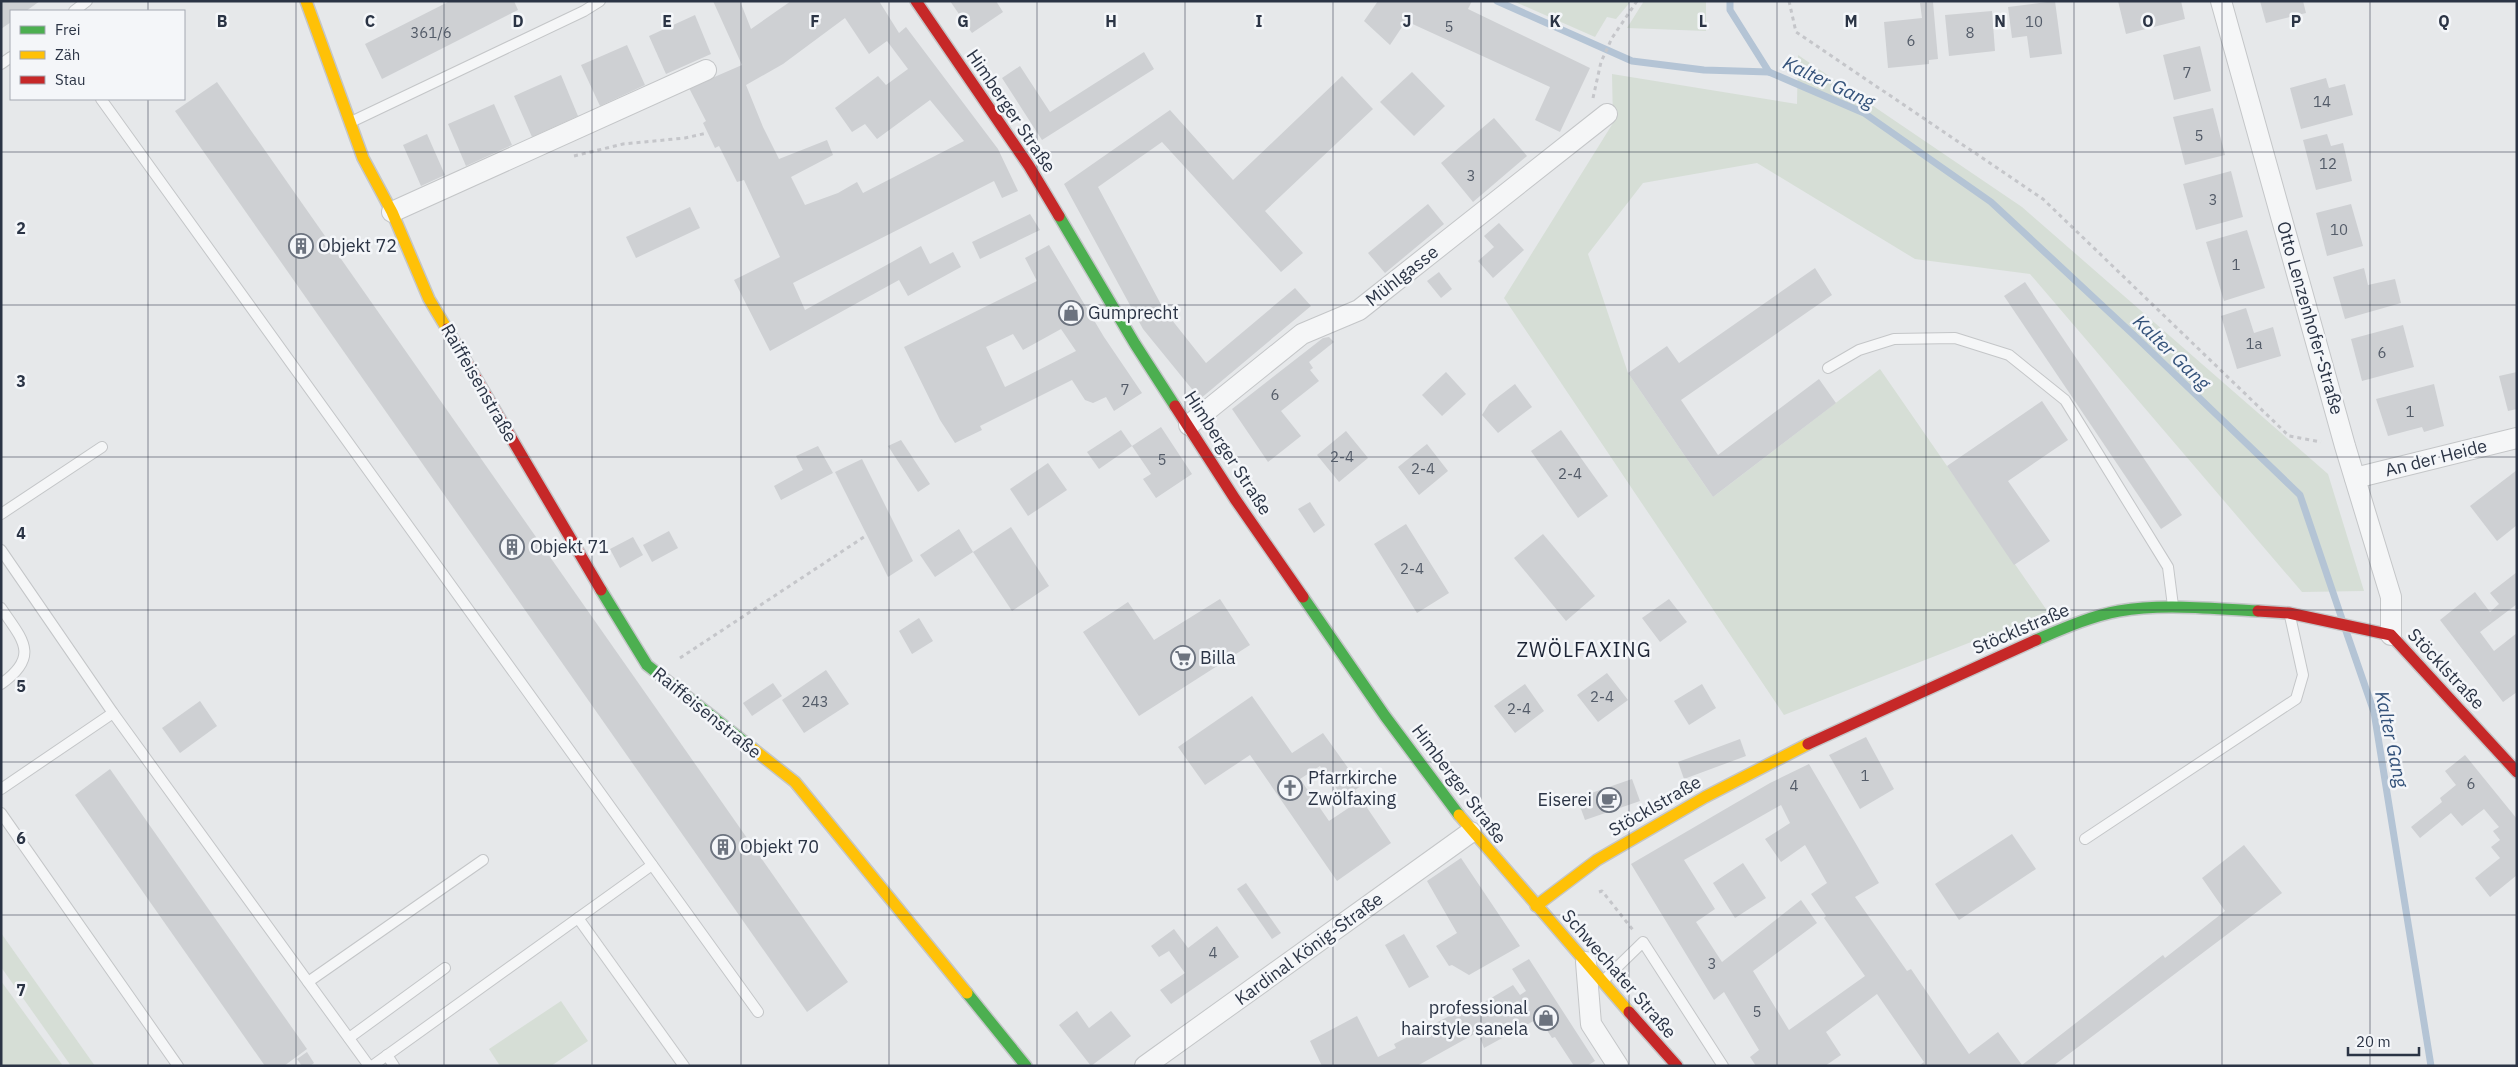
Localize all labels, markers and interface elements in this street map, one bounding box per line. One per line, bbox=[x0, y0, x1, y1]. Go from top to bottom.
legend bbox=[10, 10, 185, 100]
text: B bbox=[217, 11, 228, 31]
text: C bbox=[365, 11, 375, 31]
text: D bbox=[512, 11, 524, 31]
text: E bbox=[662, 11, 672, 31]
text: F bbox=[810, 11, 820, 31]
text: G bbox=[957, 11, 969, 31]
text: H bbox=[1105, 11, 1117, 31]
text: I bbox=[1256, 11, 1263, 31]
text: J bbox=[1403, 11, 1411, 31]
text: K bbox=[1549, 11, 1561, 31]
text: L bbox=[1699, 11, 1707, 31]
text: M bbox=[1844, 11, 1858, 31]
text: N bbox=[1994, 11, 2006, 31]
text: O bbox=[2142, 11, 2154, 31]
text: P bbox=[2291, 11, 2301, 31]
text: Q bbox=[2438, 11, 2450, 31]
house number: 10 bbox=[2025, 12, 2043, 31]
house number: 5 bbox=[1444, 17, 1454, 36]
text: Frei bbox=[55, 20, 81, 39]
house number: 361/6 bbox=[410, 23, 452, 42]
house number: 8 bbox=[1965, 23, 1975, 42]
house number: 6 bbox=[1906, 31, 1916, 50]
text: Zäh bbox=[55, 45, 80, 64]
street label: Himberger Straße bbox=[962, 45, 1061, 177]
water label: Kalter Gang bbox=[1779, 50, 1880, 114]
house number: 7 bbox=[2182, 63, 2192, 82]
text: Stau bbox=[55, 70, 86, 89]
house number: 14 bbox=[2313, 92, 2331, 111]
house number: 5 bbox=[2194, 126, 2204, 145]
house number: 12 bbox=[2319, 154, 2337, 173]
house number: 3 bbox=[1466, 166, 1476, 185]
house number: 3 bbox=[2208, 190, 2218, 209]
text: 2 bbox=[16, 218, 26, 238]
street label: Otto Lenzenhofer-Straße bbox=[2272, 219, 2349, 417]
house number: 10 bbox=[2330, 220, 2348, 239]
building icon: Objekt 72 bbox=[288, 233, 314, 259]
place label: Objekt 72 bbox=[318, 234, 397, 257]
street label: Mühlgasse bbox=[1361, 240, 1443, 311]
house number: 1 bbox=[2231, 255, 2241, 274]
shop icon: Gumprecht bbox=[1058, 300, 1084, 326]
place label: Gumprecht bbox=[1088, 301, 1179, 324]
water label: Kalter Gang bbox=[2128, 309, 2217, 396]
street label: Raiffeisenstraße bbox=[436, 319, 523, 446]
house number: 1a bbox=[2245, 334, 2263, 353]
house number: 6 bbox=[2377, 343, 2387, 362]
text: 3 bbox=[16, 371, 26, 391]
house number: 7 bbox=[1120, 380, 1130, 399]
house number: 6 bbox=[1270, 385, 1280, 404]
street label: Himberger Straße bbox=[1180, 386, 1277, 519]
house number: 1 bbox=[2405, 402, 2415, 421]
street label: An der Heide bbox=[2382, 434, 2490, 481]
house number: 2-4 bbox=[1330, 447, 1354, 466]
house number: 5 bbox=[1157, 450, 1167, 469]
house number: 2-4 bbox=[1411, 459, 1435, 478]
house number: 2-4 bbox=[1558, 464, 1582, 483]
text: 4 bbox=[16, 523, 26, 543]
building icon: Objekt 71 bbox=[499, 534, 525, 560]
place label: Objekt 71 bbox=[530, 535, 609, 558]
house number: 2-4 bbox=[1400, 559, 1424, 578]
street label: Stöcklstraße bbox=[1969, 598, 2073, 659]
street label: Stöcklstraße bbox=[2403, 623, 2490, 714]
district label: ZWÖLFAXING bbox=[1516, 636, 1652, 663]
supermarket icon: Billa bbox=[1170, 645, 1196, 671]
place label: Billa bbox=[1200, 646, 1236, 669]
street label: Raiffeisenstraße bbox=[648, 662, 766, 763]
text: 5 bbox=[16, 676, 26, 696]
house number: 2-4 bbox=[1590, 687, 1614, 706]
water label: Kalter Gang bbox=[2370, 689, 2414, 791]
house number: 243 bbox=[801, 692, 829, 711]
house number: 2-4 bbox=[1507, 699, 1531, 718]
street label: Himberger Straße bbox=[1407, 719, 1512, 848]
place label: Pfarrkirche Zwölfaxing bbox=[1308, 766, 1397, 810]
house number: 1 bbox=[1860, 766, 1870, 785]
street label: Stöcklstraße bbox=[1605, 770, 1705, 841]
house number: 6 bbox=[2466, 774, 2476, 793]
church icon: Pfarrkirche Zwölfaxing bbox=[1277, 775, 1303, 801]
house number: 4 bbox=[1789, 776, 1799, 795]
cafe icon: Eiserei bbox=[1596, 787, 1622, 813]
place label: Eiserei bbox=[1537, 788, 1592, 811]
text: 6 bbox=[16, 828, 26, 848]
building icon: Objekt 70 bbox=[710, 834, 736, 860]
place label: Objekt 70 bbox=[740, 835, 819, 858]
street label: Kardinal König-Straße bbox=[1230, 887, 1387, 1010]
street label: Schwechater Straße bbox=[1557, 904, 1682, 1043]
house number: 4 bbox=[1208, 943, 1218, 962]
house number: 3 bbox=[1707, 954, 1717, 973]
text: 7 bbox=[16, 980, 26, 1000]
place label: professional hairstyle sanela bbox=[1401, 996, 1528, 1040]
house number: 5 bbox=[1752, 1002, 1762, 1021]
shop icon: professional hairstyle sanela bbox=[1533, 1005, 1559, 1031]
scale bar bbox=[2348, 1024, 2419, 1056]
text: 20 m bbox=[2356, 1032, 2391, 1051]

